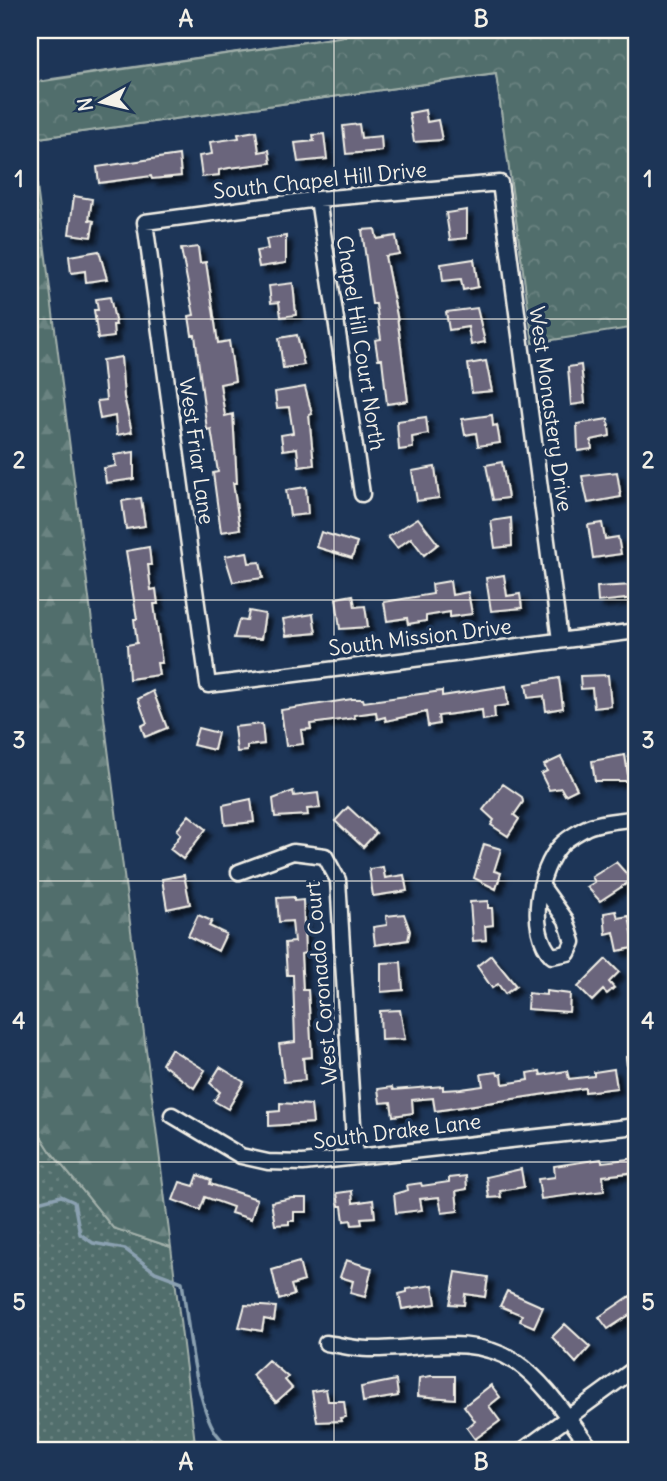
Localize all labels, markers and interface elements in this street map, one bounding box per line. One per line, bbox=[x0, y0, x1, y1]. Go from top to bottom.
text: A bbox=[179, 4, 194, 33]
text: B bbox=[473, 4, 489, 33]
north arrow bbox=[66, 66, 136, 136]
text: N bbox=[72, 96, 98, 113]
street label: South Chapel Hill Drive bbox=[212, 155, 428, 205]
text: 1 bbox=[14, 164, 24, 193]
text: 1 bbox=[643, 164, 653, 193]
street label: Chapel Hill Court North bbox=[331, 234, 391, 452]
street label: West Monastery Drive bbox=[523, 305, 579, 513]
street label: West Friar Lane bbox=[173, 376, 221, 526]
text: 2 bbox=[13, 445, 26, 474]
text: 2 bbox=[642, 445, 655, 474]
street label: South Mission Drive bbox=[327, 612, 513, 662]
text: 3 bbox=[12, 725, 26, 754]
text: 3 bbox=[641, 725, 655, 754]
street label: West Coronado Court bbox=[299, 881, 343, 1085]
text: 4 bbox=[12, 1006, 26, 1035]
text: 4 bbox=[641, 1006, 655, 1035]
street label: South Drake Lane bbox=[312, 1107, 482, 1155]
text: 5 bbox=[12, 1287, 26, 1316]
text: 5 bbox=[641, 1287, 655, 1316]
text: A bbox=[179, 1447, 194, 1476]
text: B bbox=[473, 1447, 489, 1476]

